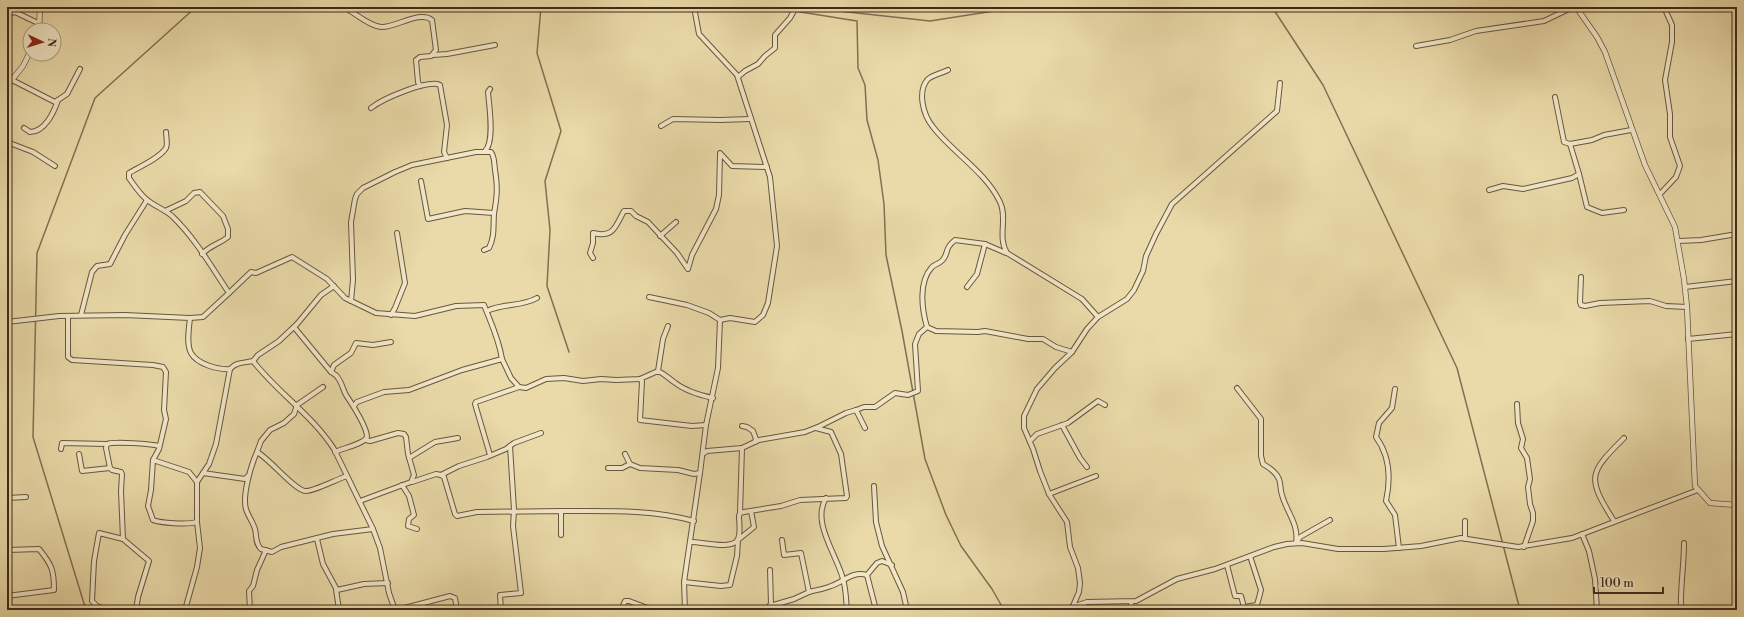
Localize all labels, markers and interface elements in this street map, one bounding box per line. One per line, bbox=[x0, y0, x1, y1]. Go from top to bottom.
north arrow bbox=[22, 22, 62, 62]
text: N bbox=[44, 38, 58, 48]
scale bar bbox=[1594, 569, 1663, 595]
text: 100 m bbox=[1600, 576, 1634, 591]

